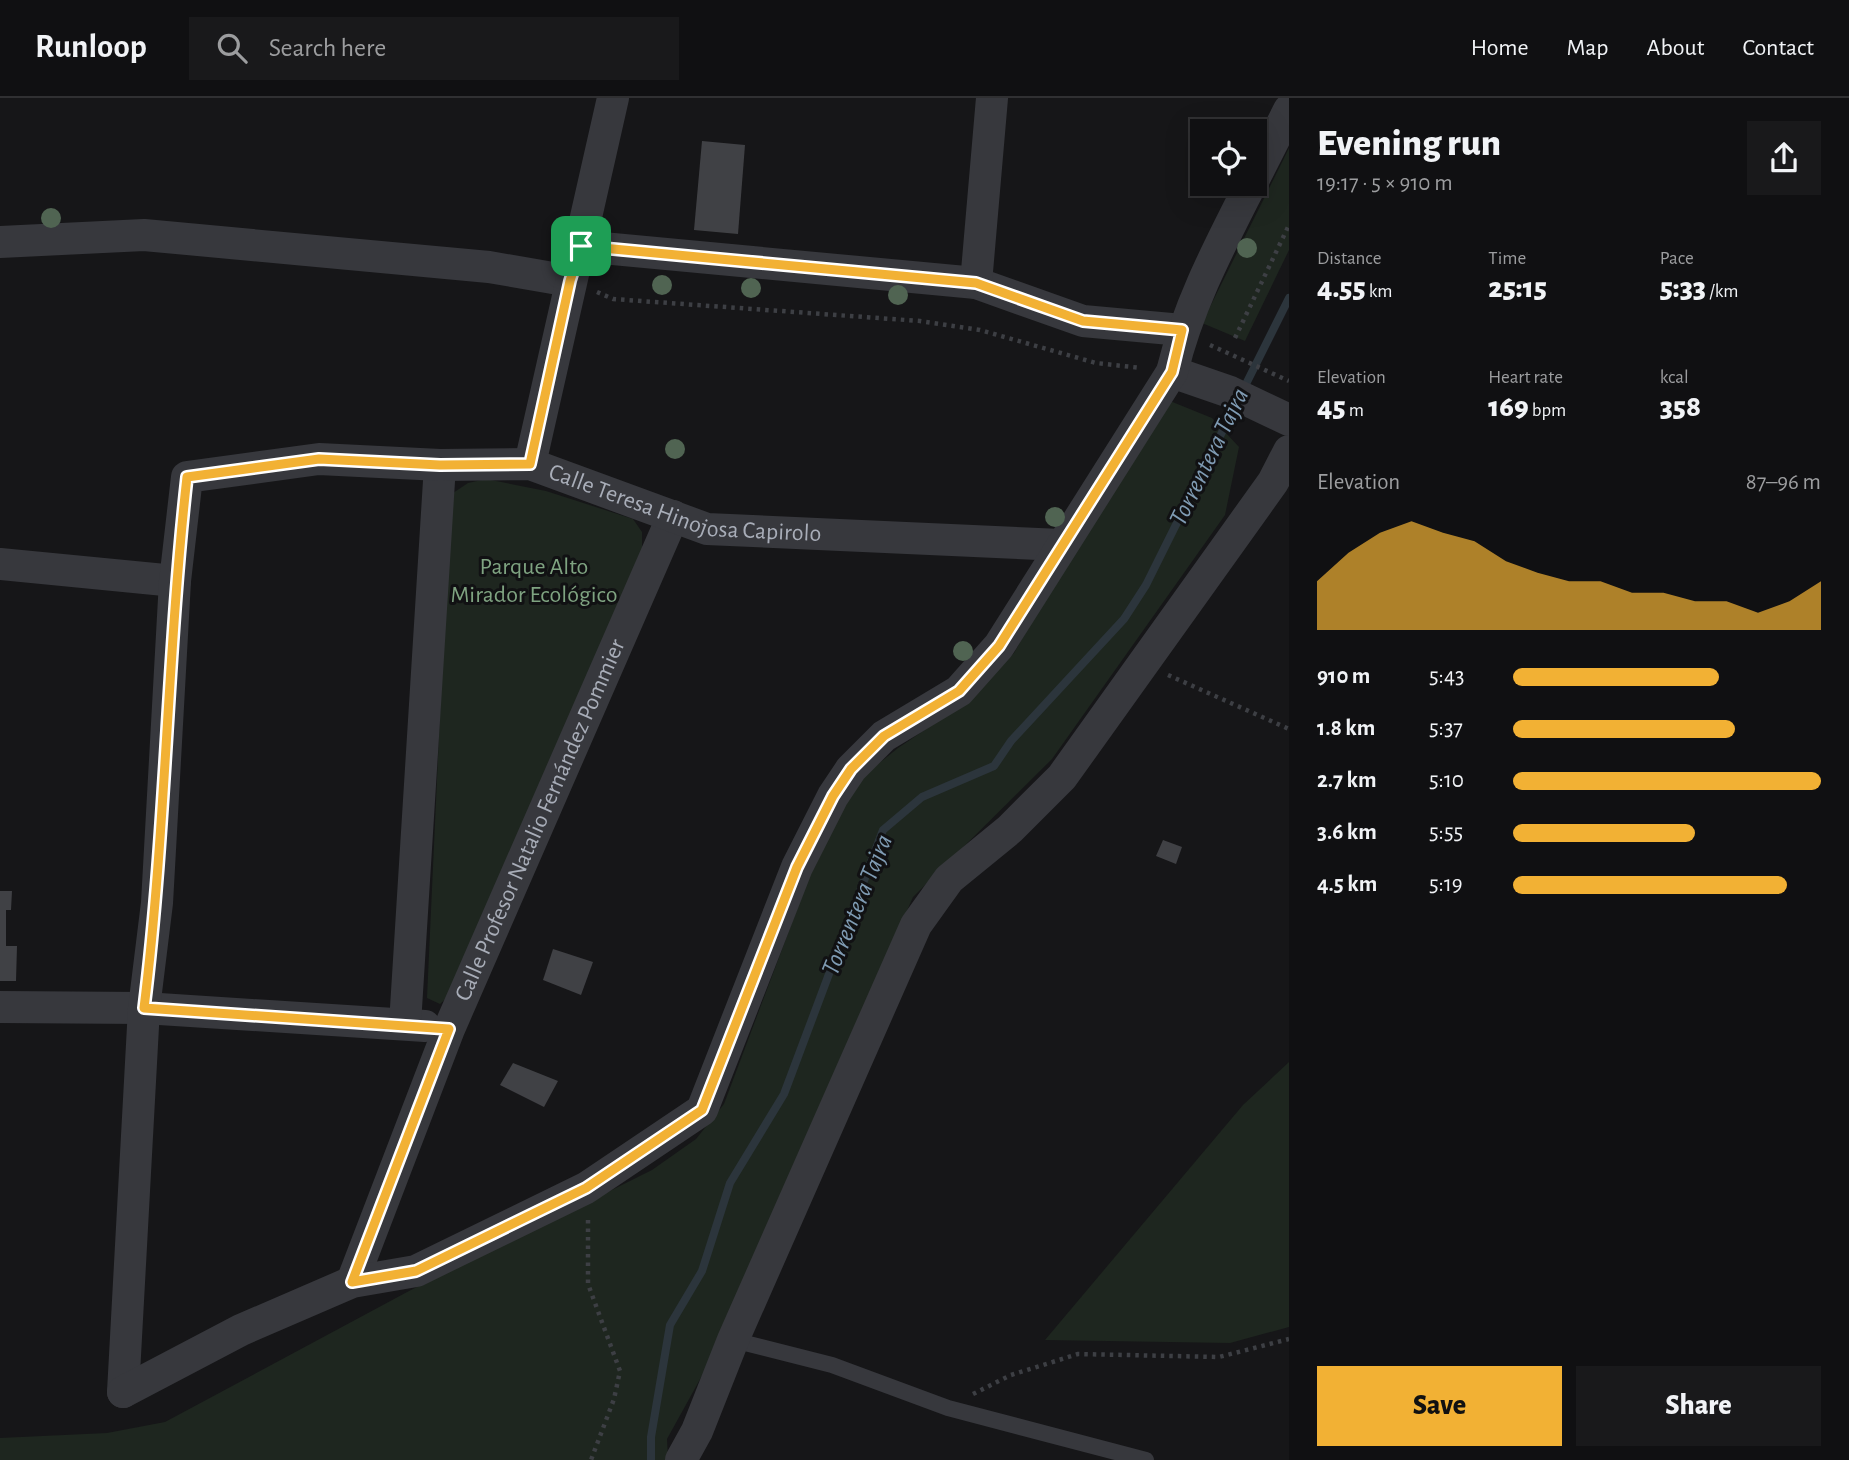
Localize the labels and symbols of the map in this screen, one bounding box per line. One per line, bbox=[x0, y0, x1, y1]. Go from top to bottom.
pin bbox=[551, 216, 611, 276]
water label: Torrentera Tajra bbox=[1165, 384, 1253, 530]
street label: Calle Teresa Hinojosa Capirolo bbox=[546, 460, 822, 546]
park label: Parque Alto Mirador Ecológico bbox=[450, 555, 618, 607]
street label: Calle Profesor Natalio Fernández Pommier bbox=[451, 635, 630, 1005]
water label: Torrentera Tajra bbox=[817, 831, 897, 979]

